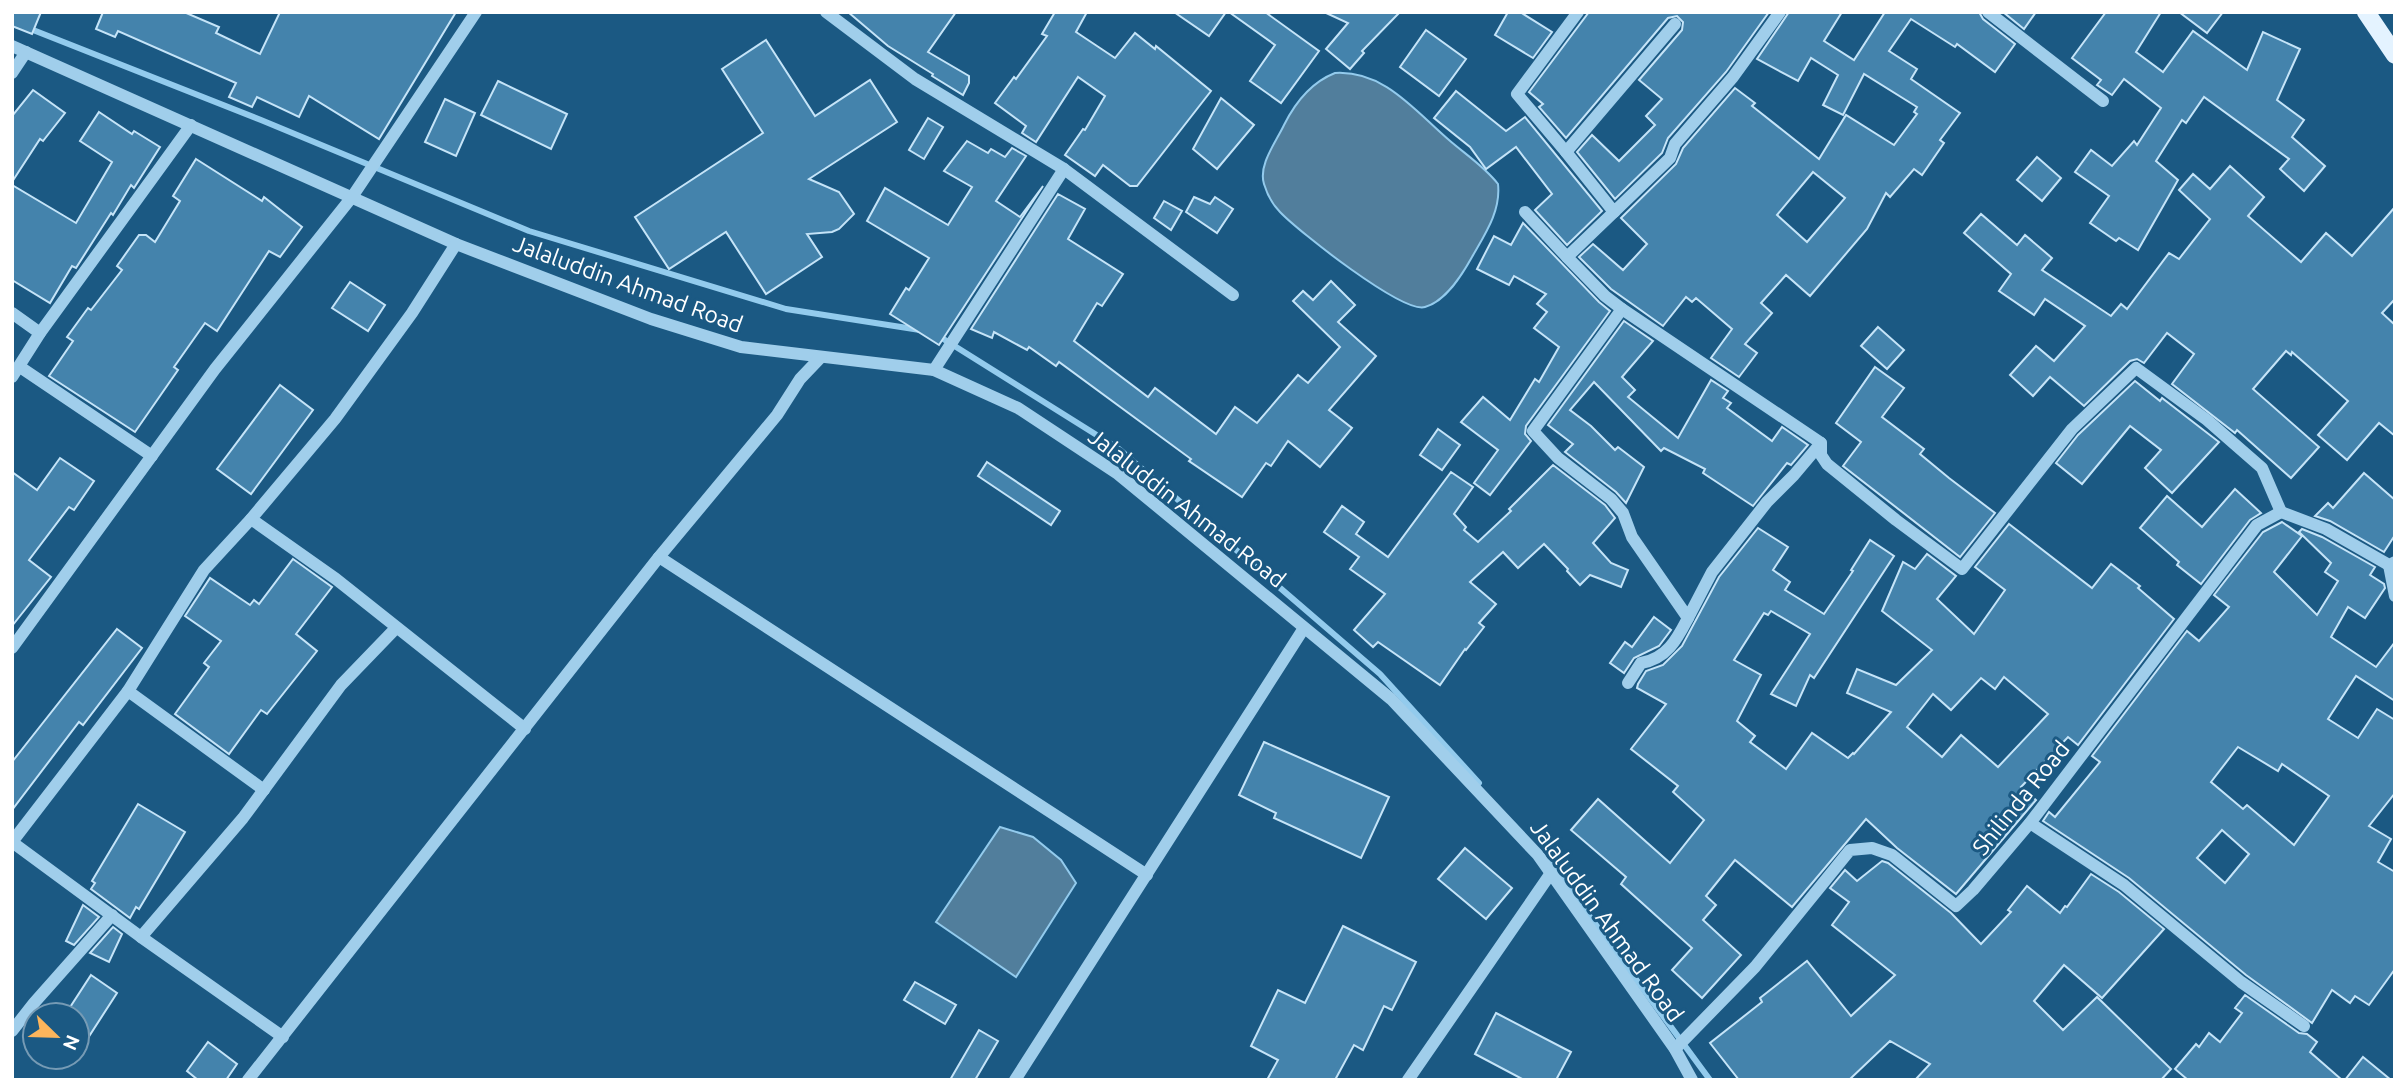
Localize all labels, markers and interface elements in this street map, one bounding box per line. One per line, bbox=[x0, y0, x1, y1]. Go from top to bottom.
street label: Jalaluddin Ahmad Road bbox=[510, 230, 746, 337]
street label: Jalaluddin Ahmad Road bbox=[1084, 423, 1291, 592]
street label: Shilinda Road bbox=[1967, 736, 2074, 860]
street label: Jalaluddin Ahmad Road bbox=[1526, 815, 1689, 1026]
north arrow bbox=[21, 1001, 91, 1071]
text: N bbox=[59, 1032, 85, 1053]

